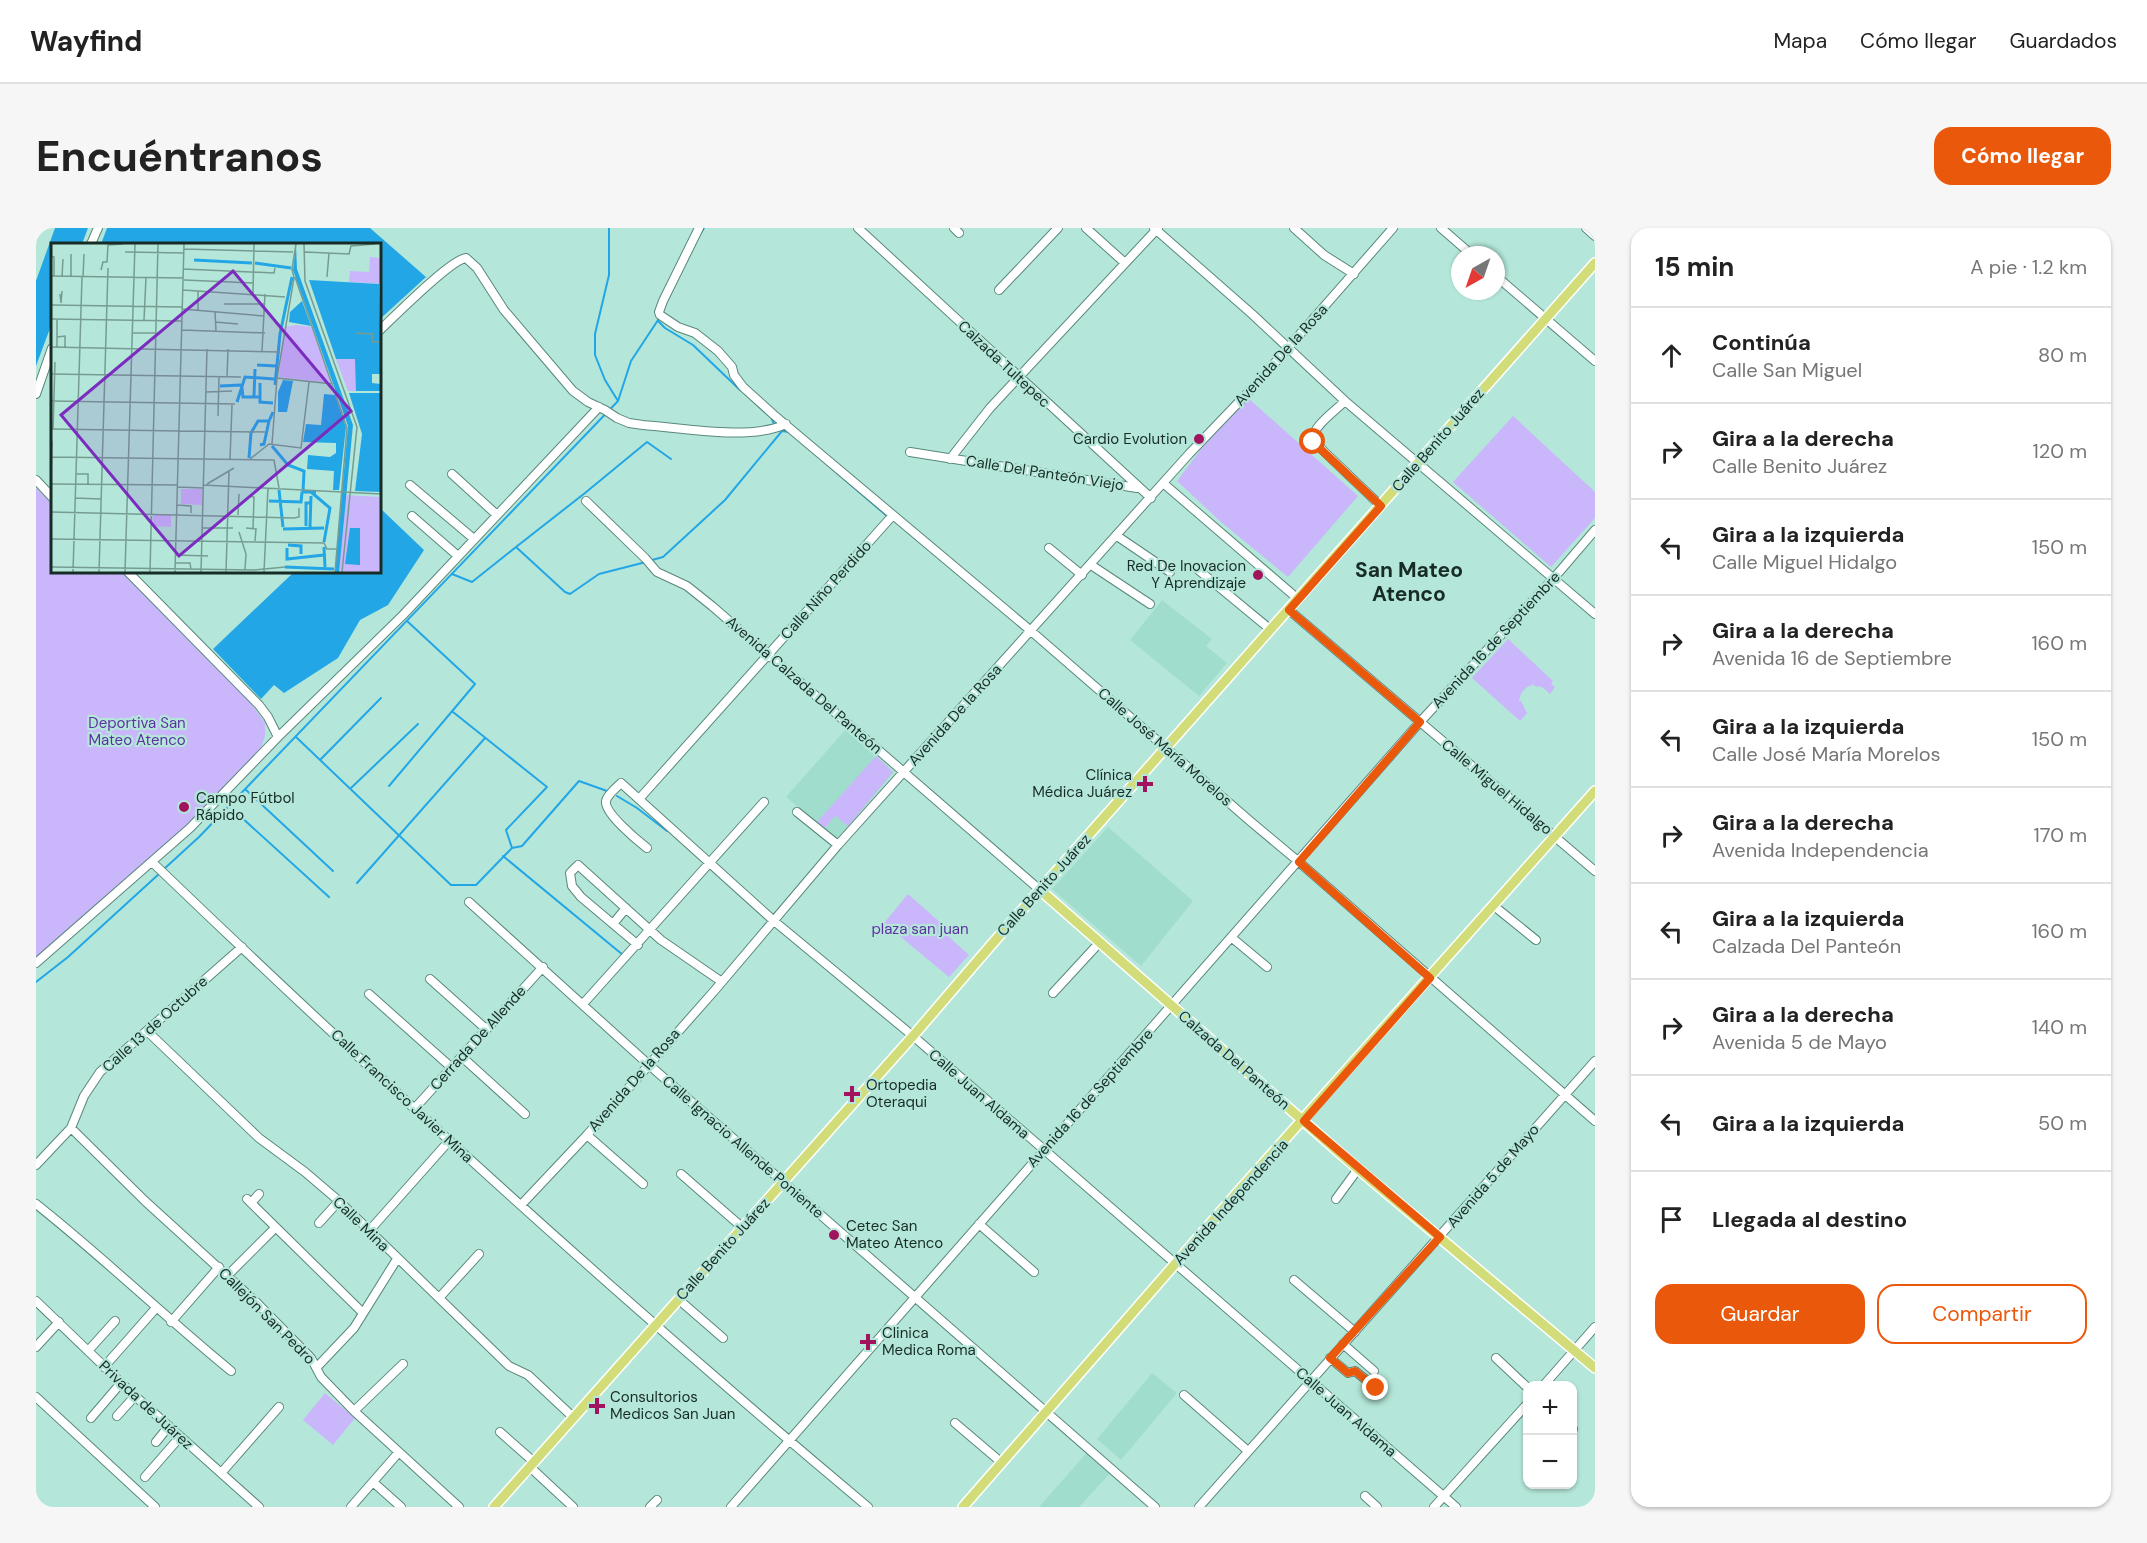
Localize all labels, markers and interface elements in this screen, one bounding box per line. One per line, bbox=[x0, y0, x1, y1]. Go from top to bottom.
text: Wayfind bbox=[30, 23, 142, 60]
text: Mapa bbox=[1773, 27, 1827, 55]
text: Cómo llegar bbox=[1860, 27, 1977, 55]
text: Guardados bbox=[2010, 27, 2117, 55]
button: Cómo llegar bbox=[1934, 127, 2111, 185]
text: Encuéntranos bbox=[36, 129, 323, 184]
inset map bbox=[51, 243, 381, 573]
north arrow bbox=[1451, 246, 1505, 300]
text: 15 min bbox=[1655, 250, 1734, 284]
text: A pie · 1.2 km bbox=[1970, 254, 2087, 280]
street label: Avenida De la Rosa bbox=[1230, 300, 1332, 410]
street label: Calzada Tultepec bbox=[954, 316, 1054, 412]
text: Continúa bbox=[1712, 328, 1811, 357]
icon: ahead bbox=[1655, 339, 1688, 372]
text: 80 m bbox=[2038, 342, 2087, 368]
text: Calle San Miguel bbox=[1712, 357, 1862, 383]
street label: Calle Benito Juárez bbox=[1387, 384, 1489, 496]
text: Gira a la derecha bbox=[1712, 424, 1894, 453]
route start bbox=[1299, 428, 1325, 454]
place label: Cardio Evolution bbox=[1073, 429, 1187, 449]
marker: Cardio Evolution bbox=[1192, 432, 1206, 446]
icon: right bbox=[1655, 435, 1688, 468]
text: 120 m bbox=[2033, 438, 2087, 464]
street label: Calle Del Panteón Viejo bbox=[965, 451, 1126, 495]
text: Calle Benito Juárez bbox=[1712, 453, 1887, 479]
text: Gira a la izquierda bbox=[1712, 520, 1904, 549]
icon: left bbox=[1655, 531, 1688, 564]
text: 150 m bbox=[2032, 534, 2087, 560]
street label: Calle Niño Perdido bbox=[776, 536, 876, 644]
text: Calle Miguel Hidalgo bbox=[1712, 549, 1897, 575]
place label: Red De Inovacion Y Aprendizaje bbox=[1127, 556, 1246, 593]
district label: San Mateo Atenco bbox=[1355, 556, 1463, 608]
street label: Avenida 16 de Septiembre bbox=[1427, 567, 1565, 713]
marker: Red De Inovacion Y Aprendizaje bbox=[1251, 568, 1265, 582]
street label: Avenida Calzada Del Panteón bbox=[722, 612, 886, 758]
text: Gira a la derecha bbox=[1712, 616, 1894, 645]
icon: right bbox=[1655, 627, 1688, 660]
text: 160 m bbox=[2031, 630, 2087, 656]
text: Avenida 16 de Septiembre bbox=[1712, 645, 1952, 671]
street label: Avenida De la Rosa bbox=[904, 660, 1006, 770]
street label: Calle José María Morelos bbox=[1094, 683, 1236, 811]
text: Gira a la izquierda bbox=[1712, 712, 1904, 741]
park label: Deportiva San Mateo Atenco bbox=[88, 713, 186, 750]
icon: left bbox=[1655, 723, 1688, 756]
text: 150 m bbox=[2032, 726, 2087, 752]
street label: Calle Miguel Hidalgo bbox=[1437, 735, 1557, 839]
text: Calle José María Morelos bbox=[1712, 741, 1941, 767]
place label: Clínica Médica Juárez bbox=[1032, 765, 1132, 802]
marker: Clínica Médica Juárez bbox=[1136, 775, 1154, 793]
place label: Campo Fútbol Rápido bbox=[196, 788, 295, 825]
marker: Campo Fútbol Rápido bbox=[177, 800, 191, 814]
text: Gira a la derecha bbox=[1712, 808, 1894, 837]
icon: right bbox=[1655, 819, 1688, 852]
text: 170 m bbox=[2034, 822, 2087, 848]
street label: Calle Benito Juárez bbox=[993, 829, 1095, 941]
text: Avenida Independencia bbox=[1712, 837, 1929, 863]
text: Gira a la izquierda bbox=[1712, 904, 1904, 933]
icon: left bbox=[1655, 915, 1688, 948]
text: 160 m bbox=[2031, 918, 2087, 944]
park label: plaza san juan bbox=[871, 919, 969, 939]
text: Calzada Del Panteón bbox=[1712, 933, 1901, 959]
street label: Calle 13 de Octubre bbox=[98, 971, 212, 1077]
street label: Cerrada De Allende bbox=[426, 981, 530, 1095]
text: Gira a la derecha bbox=[1712, 1000, 1894, 1029]
street label: Calzada Del Panteón bbox=[1174, 1006, 1294, 1114]
icon: right bbox=[1655, 1011, 1688, 1044]
text: 140 m bbox=[2032, 1014, 2087, 1040]
street label: Avenida De la Rosa bbox=[584, 1024, 684, 1136]
street label: Avenida 16 de Septiembre bbox=[1022, 1024, 1158, 1172]
street label: Calle Francisco Javier Mina bbox=[327, 1025, 477, 1167]
text: Avenida 5 de Mayo bbox=[1712, 1029, 1887, 1055]
street label: Calle Juan Aldama bbox=[924, 1045, 1034, 1143]
street label: Calle Ignacio Allende Poniente bbox=[658, 1071, 828, 1223]
place label: Ortopedia Oteraqui bbox=[866, 1075, 937, 1112]
marker: Ortopedia Oteraqui bbox=[843, 1085, 861, 1103]
icon: left bbox=[1655, 1107, 1688, 1140]
text: Gira a la izquierda bbox=[1712, 1109, 1904, 1138]
text: 50 m bbox=[2038, 1110, 2087, 1136]
street label: Avenida 5 de Mayo bbox=[1442, 1120, 1544, 1232]
street label: Avenida Independencia bbox=[1169, 1135, 1293, 1269]
street label: Calle Mina bbox=[328, 1192, 394, 1256]
street label: Calle Benito Juárez bbox=[672, 1193, 774, 1305]
icon: arrive bbox=[1655, 1203, 1688, 1236]
text: Llegada al destino bbox=[1712, 1205, 1907, 1234]
place label: Cetec San Mateo Atenco bbox=[846, 1216, 943, 1253]
marker: Cetec San Mateo Atenco bbox=[827, 1228, 841, 1242]
street label: Callejón San Pedro bbox=[214, 1263, 320, 1369]
button: Guardar bbox=[1655, 1284, 1865, 1344]
button: Compartir bbox=[1877, 1284, 2087, 1344]
place label: Clinica Medica Roma bbox=[882, 1323, 976, 1360]
marker: Clinica Medica Roma bbox=[859, 1333, 877, 1351]
street label: Privada de Juárez bbox=[95, 1356, 198, 1454]
street label: Calle Juan Aldama bbox=[1291, 1363, 1401, 1461]
route end bbox=[1362, 1374, 1388, 1400]
map controls bbox=[1523, 1381, 1577, 1489]
button: + bbox=[1523, 1381, 1577, 1435]
place label: Consultorios Medicos San Juan bbox=[610, 1387, 735, 1424]
marker: Consultorios Medicos San Juan bbox=[588, 1397, 606, 1415]
button: − bbox=[1523, 1435, 1577, 1489]

